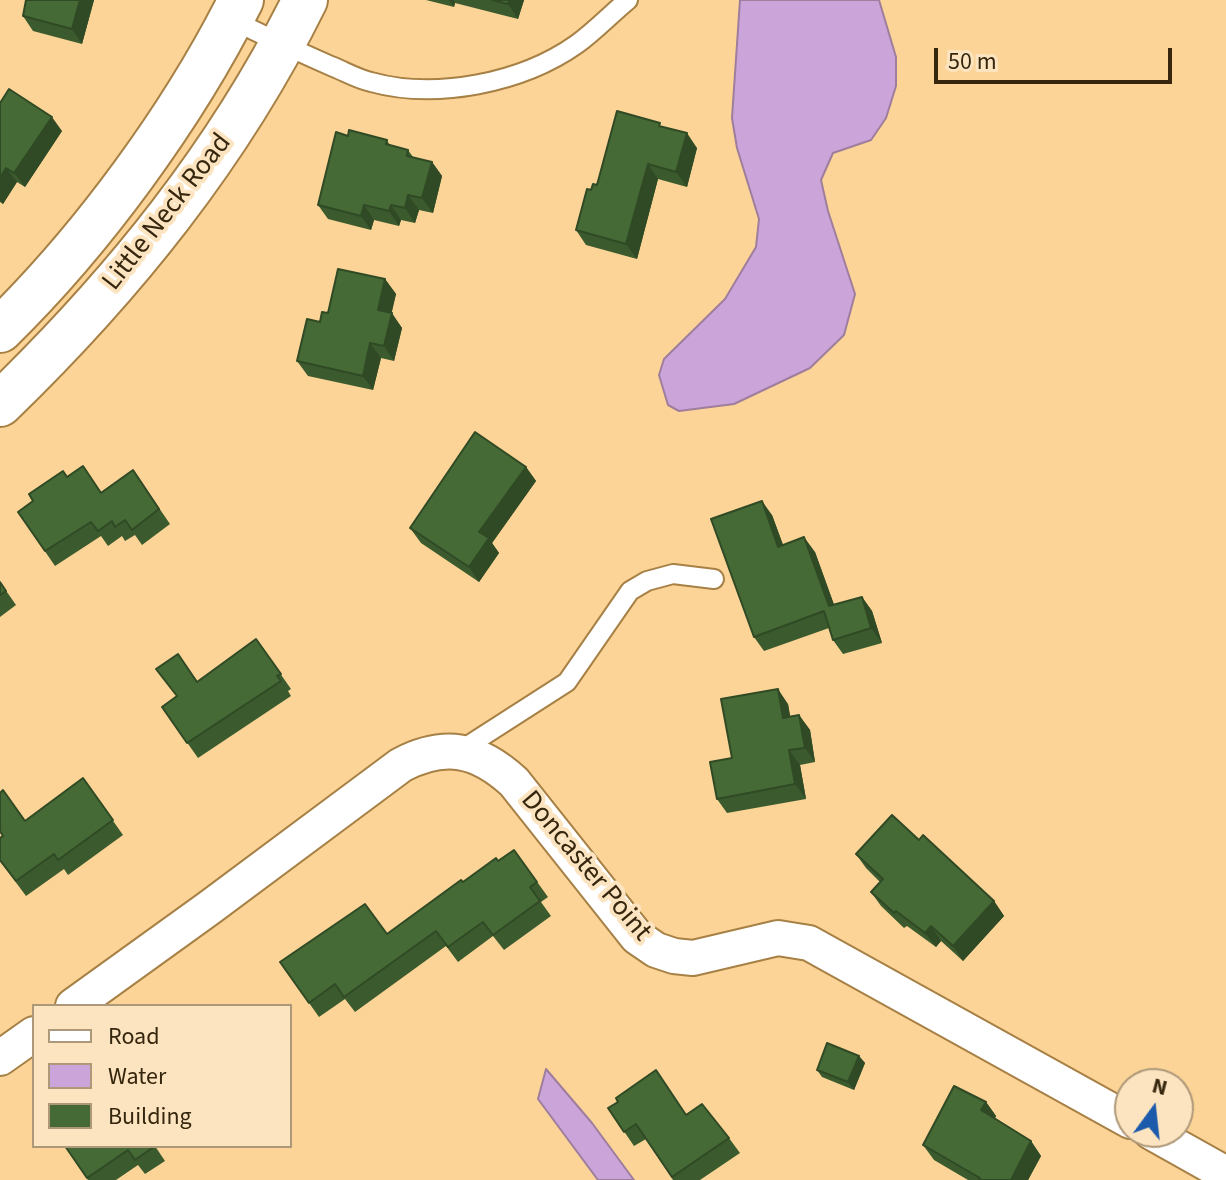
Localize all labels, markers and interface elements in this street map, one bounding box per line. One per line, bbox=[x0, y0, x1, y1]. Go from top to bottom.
scale bar bbox=[938, 32, 1176, 82]
text: 50 m bbox=[948, 44, 997, 79]
street label: Little Neck Road bbox=[96, 128, 240, 298]
street label: Doncaster Point bbox=[512, 785, 658, 949]
legend bbox=[32, 1004, 292, 1148]
text: Road bbox=[108, 1019, 160, 1054]
text: Water bbox=[108, 1059, 166, 1094]
north arrow bbox=[1114, 1068, 1194, 1148]
text: N bbox=[1148, 1069, 1171, 1104]
text: Building bbox=[108, 1099, 192, 1134]

